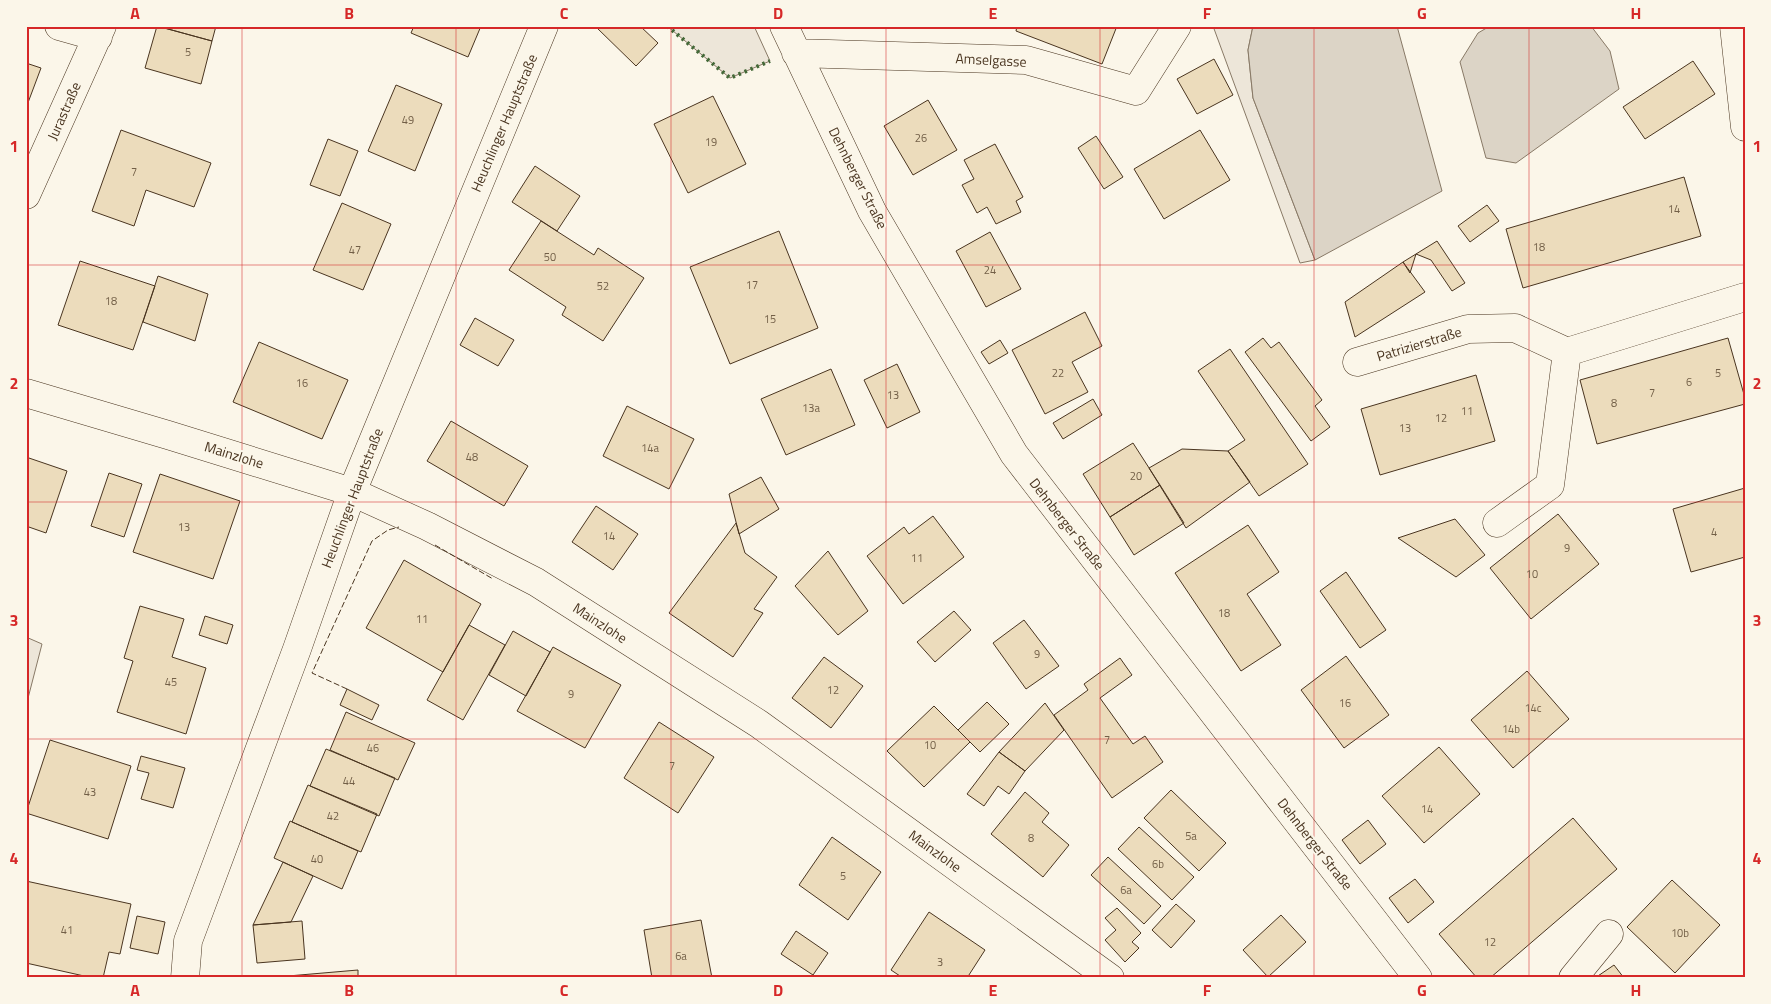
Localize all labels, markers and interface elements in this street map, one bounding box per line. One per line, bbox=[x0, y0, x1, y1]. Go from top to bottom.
text: A bbox=[130, 1, 140, 25]
text: B bbox=[344, 1, 354, 25]
text: C bbox=[560, 1, 569, 25]
text: D bbox=[773, 1, 783, 25]
text: E bbox=[989, 1, 998, 25]
text: F bbox=[1203, 1, 1212, 25]
text: G bbox=[1417, 1, 1427, 25]
text: H bbox=[1631, 1, 1641, 25]
house number: 5 bbox=[185, 44, 191, 60]
street label: Amselgasse bbox=[955, 47, 1027, 72]
street label: Heuchlinger Hauptstraße bbox=[465, 51, 542, 195]
street label: Jurastraße bbox=[41, 78, 86, 143]
house number: 49 bbox=[402, 112, 414, 128]
street label: Dehnberger Straße bbox=[824, 123, 893, 232]
house number: 26 bbox=[915, 130, 927, 146]
text: 1 bbox=[10, 134, 18, 158]
house number: 19 bbox=[705, 134, 717, 150]
text: 1 bbox=[1753, 134, 1761, 158]
house number: 7 bbox=[131, 164, 137, 180]
house number: 14 bbox=[1668, 201, 1680, 217]
house number: 18 bbox=[1533, 239, 1545, 255]
house number: 47 bbox=[349, 242, 361, 258]
house number: 50 bbox=[544, 249, 556, 265]
house number: 24 bbox=[984, 262, 996, 278]
house number: 17 bbox=[746, 277, 758, 293]
house number: 52 bbox=[597, 278, 609, 294]
house number: 18 bbox=[105, 293, 117, 309]
house number: 15 bbox=[764, 311, 776, 327]
street label: Patrizierstraße bbox=[1374, 321, 1464, 366]
house number: 22 bbox=[1052, 365, 1064, 381]
house number: 5 bbox=[1715, 365, 1721, 381]
text: 2 bbox=[10, 371, 18, 395]
text: 2 bbox=[1753, 371, 1761, 395]
house number: 6 bbox=[1686, 374, 1692, 390]
house number: 16 bbox=[296, 375, 308, 391]
house number: 7 bbox=[1649, 385, 1655, 401]
house number: 13 bbox=[887, 387, 899, 403]
house number: 8 bbox=[1611, 395, 1617, 411]
house number: 13a bbox=[802, 400, 820, 416]
house number: 11 bbox=[1461, 403, 1473, 419]
house number: 12 bbox=[1435, 410, 1447, 426]
house number: 13 bbox=[1399, 420, 1411, 436]
street label: Heuchlinger Hauptstraße bbox=[315, 425, 388, 571]
street label: Mainzlohe bbox=[202, 436, 266, 473]
house number: 14a bbox=[641, 440, 659, 456]
house number: 48 bbox=[466, 449, 478, 465]
house number: 20 bbox=[1130, 468, 1142, 484]
street label: Dehnberger Straße bbox=[1025, 473, 1110, 574]
house number: 13 bbox=[178, 519, 190, 535]
house number: 4 bbox=[1711, 524, 1717, 540]
house number: 14 bbox=[603, 528, 615, 544]
house number: 9 bbox=[1564, 540, 1570, 556]
house number: 11 bbox=[911, 550, 923, 566]
house number: 10 bbox=[1526, 566, 1538, 582]
street label: Mainzlohe bbox=[569, 597, 632, 648]
house number: 18 bbox=[1218, 605, 1230, 621]
text: 3 bbox=[10, 608, 18, 632]
text: 3 bbox=[1753, 608, 1761, 632]
house number: 11 bbox=[416, 611, 428, 627]
house number: 9 bbox=[1034, 646, 1040, 662]
house number: 45 bbox=[165, 674, 177, 690]
house number: 12 bbox=[827, 682, 839, 698]
house number: 9 bbox=[568, 686, 574, 702]
house number: 16 bbox=[1339, 695, 1351, 711]
house number: 14c bbox=[1524, 700, 1542, 716]
house number: 14b bbox=[1502, 721, 1520, 737]
house number: 7 bbox=[1104, 732, 1110, 748]
house number: 10 bbox=[924, 737, 936, 753]
house number: 46 bbox=[367, 740, 379, 756]
house number: 7 bbox=[669, 758, 675, 774]
house number: 44 bbox=[343, 773, 355, 789]
house number: 43 bbox=[84, 784, 96, 800]
street label: Dehnberger Straße bbox=[1273, 793, 1358, 894]
house number: 14 bbox=[1421, 801, 1433, 817]
house number: 42 bbox=[327, 808, 339, 824]
street label: Mainzlohe bbox=[904, 824, 966, 877]
house number: 5a bbox=[1185, 828, 1197, 844]
house number: 8 bbox=[1028, 830, 1034, 846]
text: 4 bbox=[10, 846, 19, 870]
text: 4 bbox=[1753, 846, 1762, 870]
house number: 40 bbox=[311, 851, 323, 867]
house number: 6b bbox=[1152, 856, 1164, 872]
house number: 5 bbox=[840, 868, 846, 884]
house number: 6a bbox=[1120, 882, 1132, 898]
house number: 41 bbox=[61, 922, 73, 938]
house number: 10b bbox=[1671, 925, 1689, 941]
house number: 12 bbox=[1484, 934, 1496, 950]
house number: 6a bbox=[675, 948, 687, 964]
house number: 3 bbox=[937, 954, 943, 970]
text: A bbox=[130, 978, 140, 1002]
text: B bbox=[344, 978, 354, 1002]
text: C bbox=[560, 978, 569, 1002]
text: D bbox=[773, 978, 783, 1002]
text: E bbox=[989, 978, 998, 1002]
text: F bbox=[1203, 978, 1212, 1002]
text: G bbox=[1417, 978, 1427, 1002]
text: H bbox=[1631, 978, 1641, 1002]

